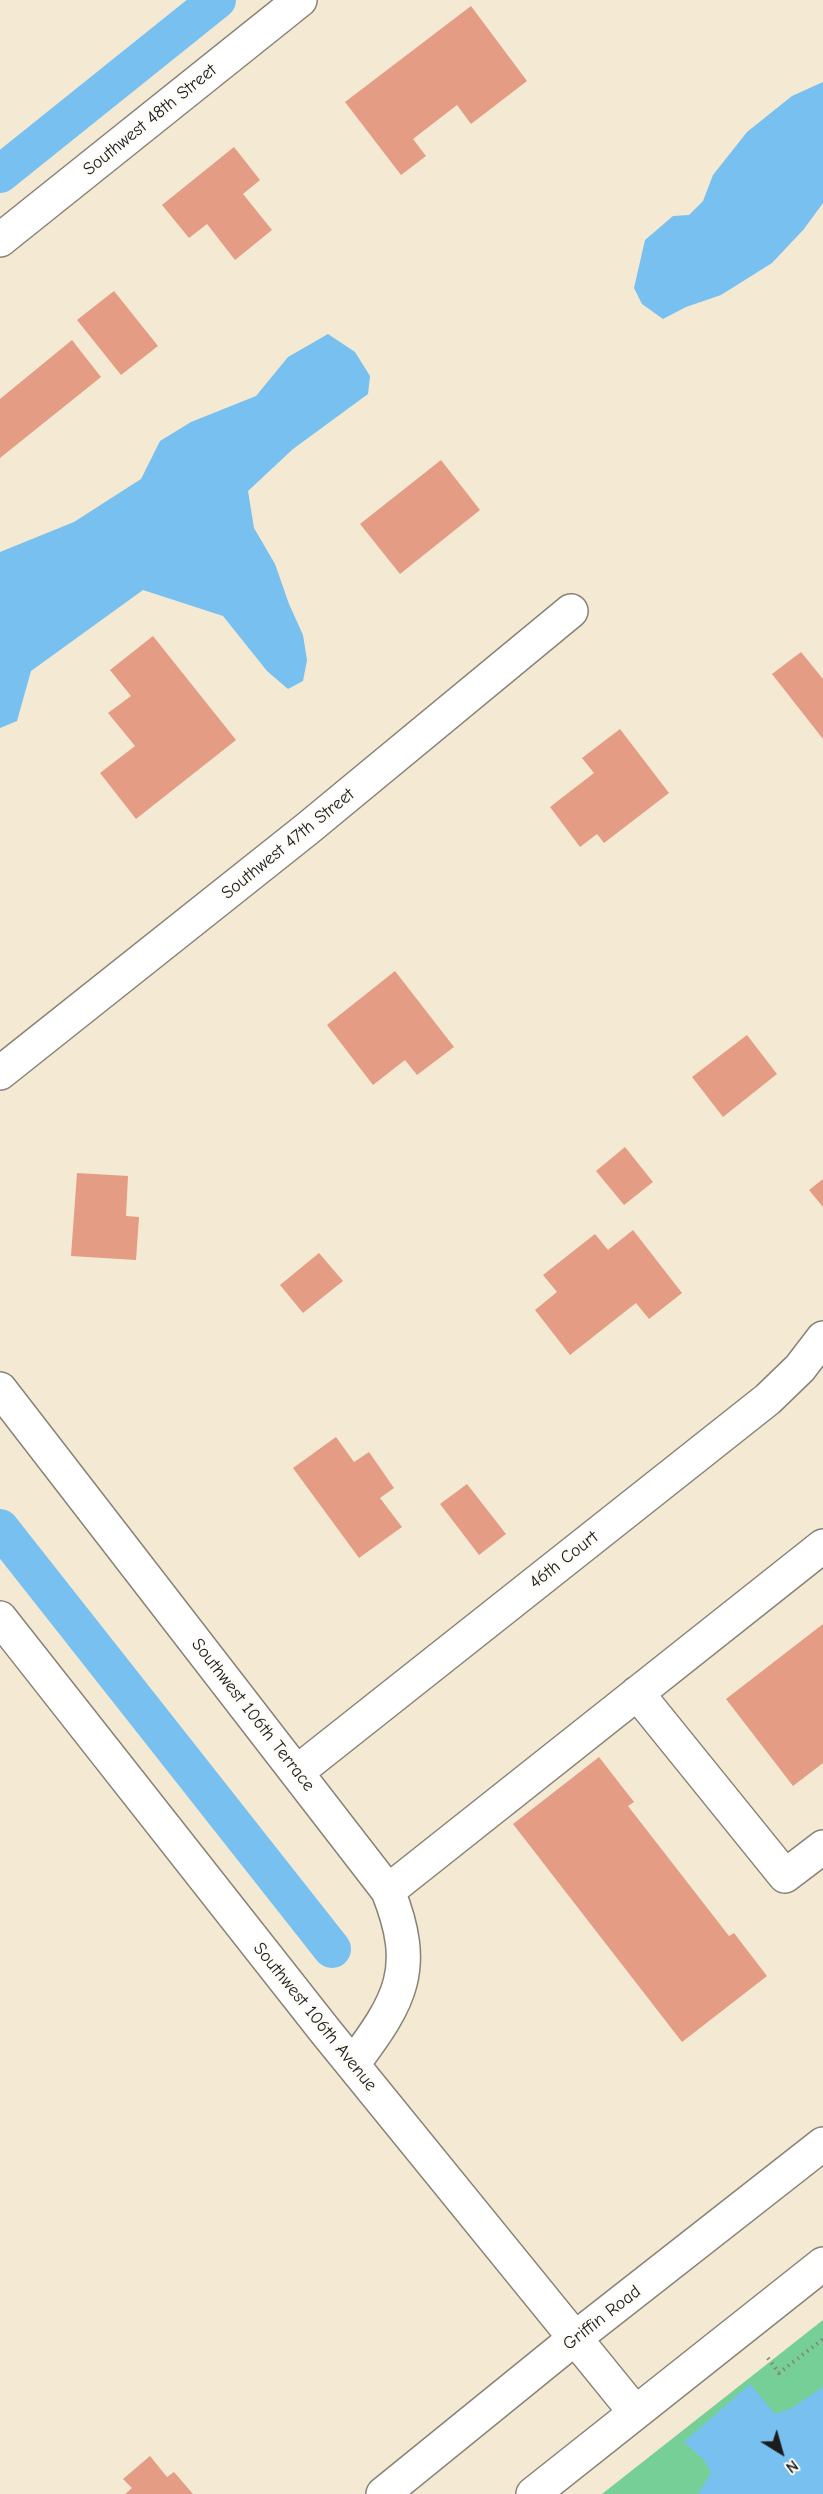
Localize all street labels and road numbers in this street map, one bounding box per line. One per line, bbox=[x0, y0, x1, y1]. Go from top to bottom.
street label: Southwest 48th Street bbox=[79, 60, 221, 180]
street label: Southwest 47th Street bbox=[217, 784, 359, 904]
street label: 46th Court bbox=[525, 1526, 603, 1594]
street label: Southwest 106th Terrace bbox=[187, 1634, 319, 1796]
street label: Southwest 106th Avenue bbox=[248, 1938, 382, 2096]
street label: Griffin Road bbox=[559, 2281, 645, 2355]

